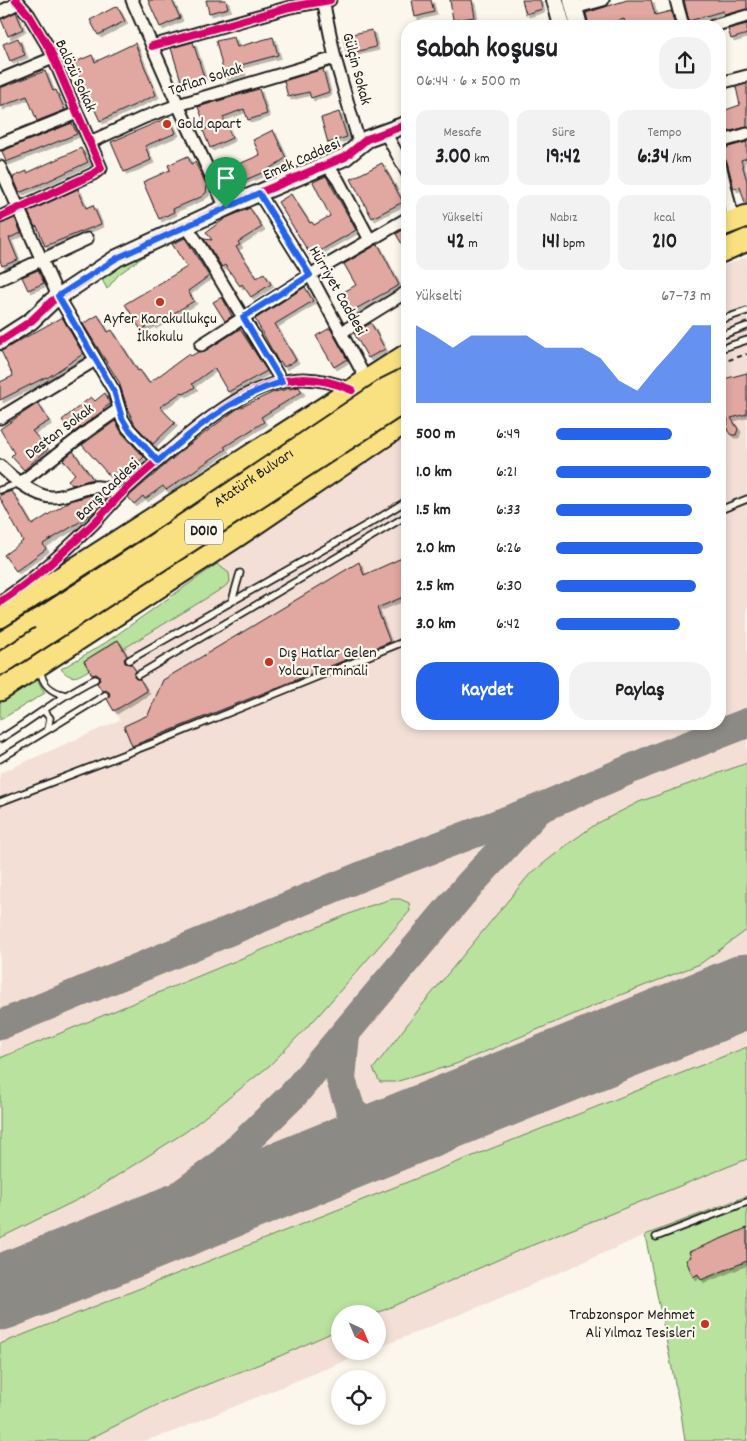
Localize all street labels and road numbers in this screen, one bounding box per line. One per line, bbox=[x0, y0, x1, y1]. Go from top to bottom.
street label: Gülçin Sokak bbox=[335, 30, 377, 108]
street label: Balözü Sokak bbox=[48, 36, 102, 116]
street label: Taflan Sokak bbox=[166, 57, 246, 103]
street label: Emek Caddesi bbox=[260, 133, 344, 187]
street label: Hürriyet Caddesi bbox=[302, 242, 372, 340]
street label: Destan Sokak bbox=[21, 398, 99, 466]
street label: Atatürk Bulvarı bbox=[209, 443, 298, 514]
street label: Barış Caddesi bbox=[71, 453, 145, 527]
road number: D010 bbox=[185, 520, 223, 544]

